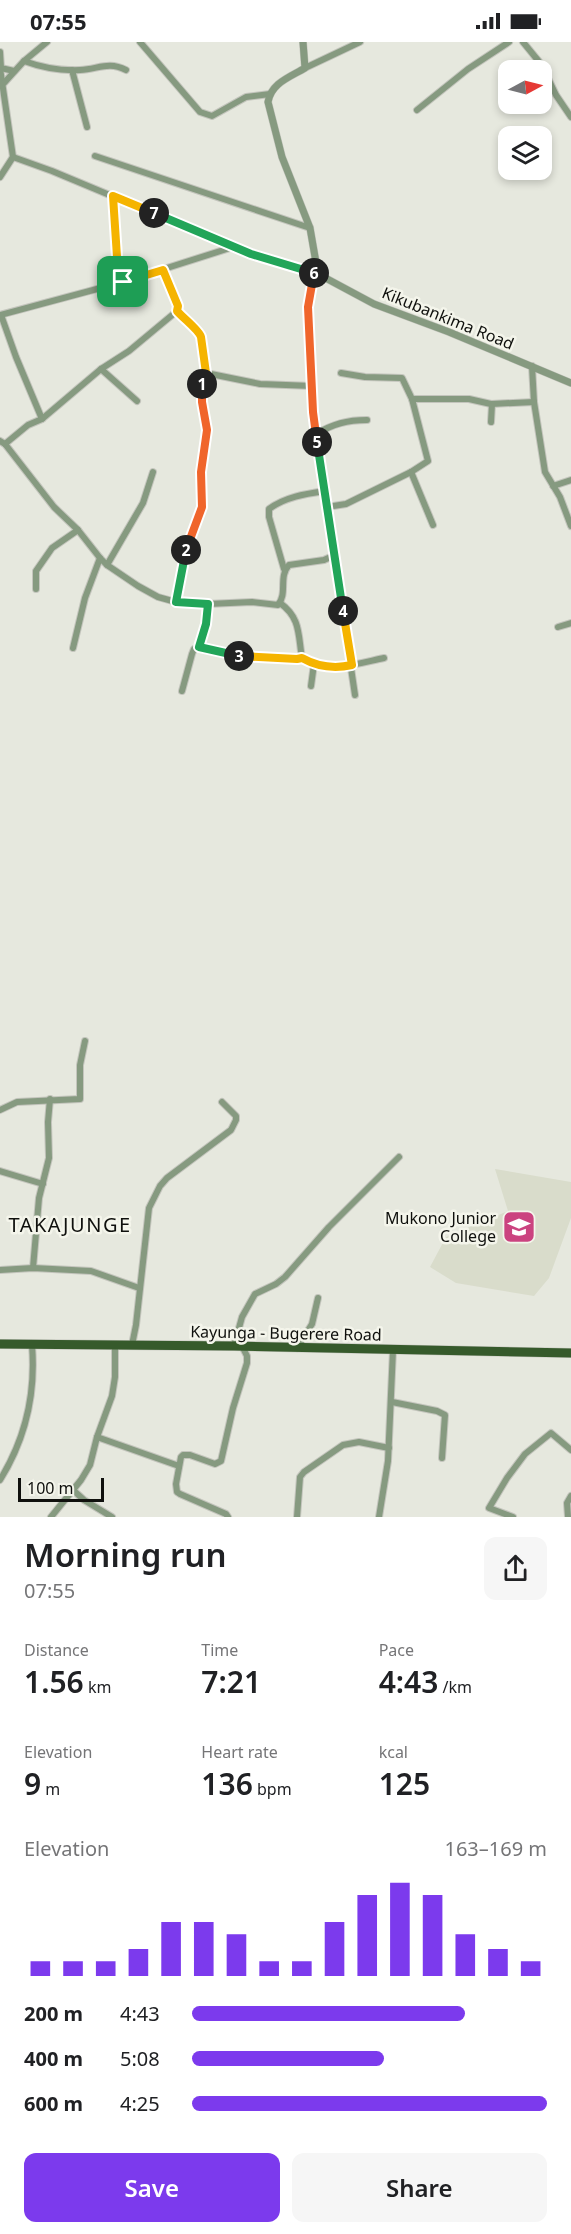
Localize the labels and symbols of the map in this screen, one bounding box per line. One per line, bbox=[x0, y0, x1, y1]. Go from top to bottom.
north arrow bbox=[498, 60, 552, 114]
pin: 7 bbox=[139, 198, 169, 228]
pin bbox=[97, 256, 148, 307]
pin: 6 bbox=[299, 258, 329, 288]
street label: Kikubankima Road bbox=[379, 282, 517, 354]
pin: 1 bbox=[187, 369, 217, 399]
pin: 5 bbox=[302, 427, 332, 457]
pin: 2 bbox=[171, 535, 201, 565]
pin: 4 bbox=[328, 596, 358, 626]
pin: 3 bbox=[224, 641, 254, 671]
place label: Mukono Junior College bbox=[385, 1207, 496, 1247]
school or university icon: Mukono Junior College bbox=[501, 1209, 537, 1245]
district label: TAKAJUNGE bbox=[8, 1211, 132, 1238]
street label: Kayunga - Bugerere Road bbox=[190, 1320, 382, 1346]
scale bar bbox=[18, 1475, 104, 1502]

